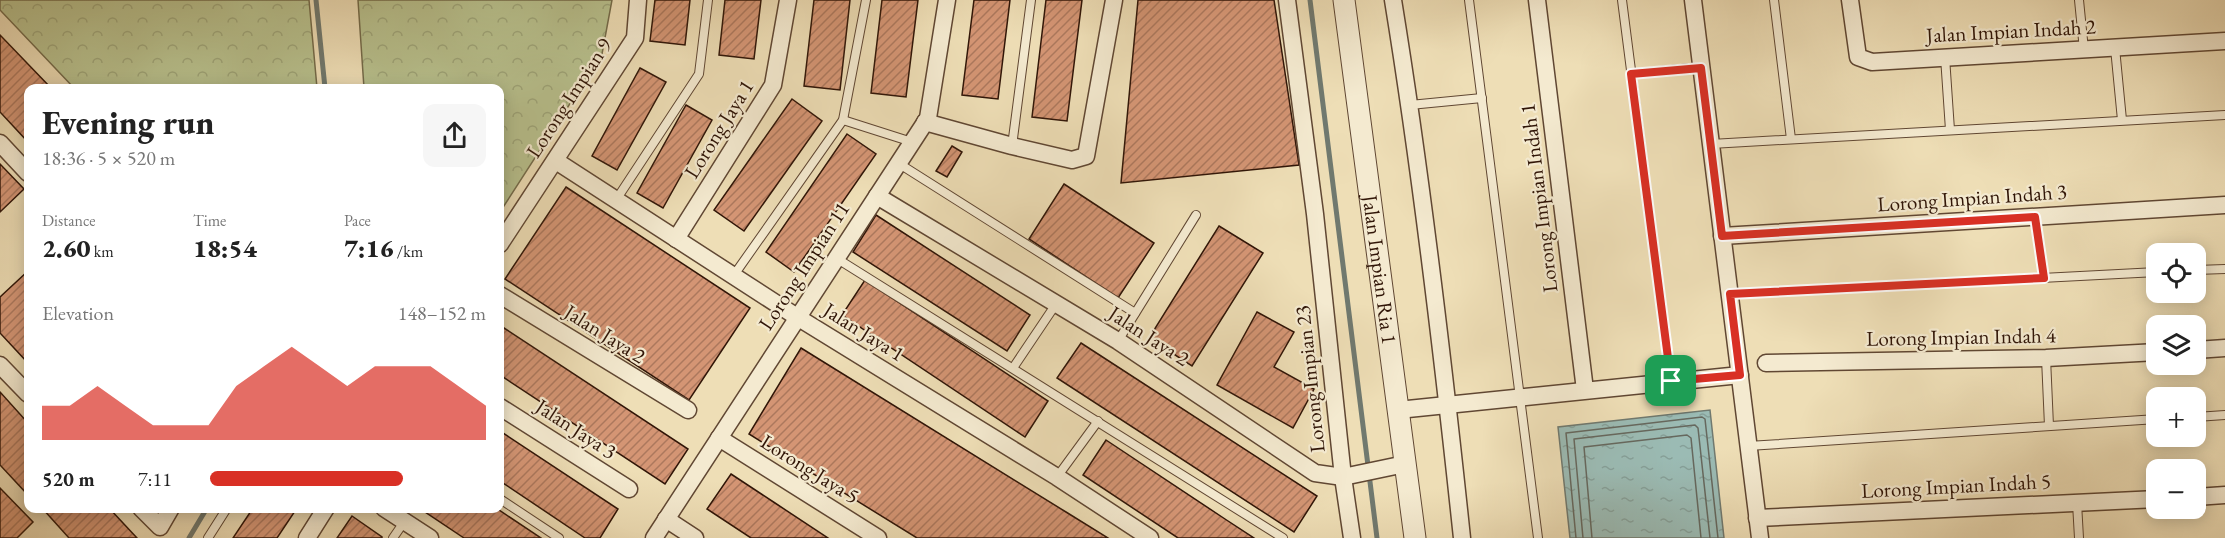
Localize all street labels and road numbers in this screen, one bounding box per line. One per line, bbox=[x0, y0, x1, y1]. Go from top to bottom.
street label: Jalan Impian Indah 2 bbox=[1924, 13, 2096, 49]
street label: Lorong Impian 9 bbox=[520, 33, 617, 163]
street label: Lorong Jaya 1 bbox=[678, 74, 760, 183]
street label: Lorong Impian Indah 1 bbox=[1514, 102, 1563, 294]
street label: Lorong Impian Indah 3 bbox=[1876, 177, 2068, 218]
street label: Jalan Impian Ria 1 bbox=[1357, 191, 1403, 346]
street label: Lorong Impian 11 bbox=[752, 196, 855, 335]
street label: Jalan Jaya 1 bbox=[817, 295, 910, 367]
street label: Jalan Jaya 2 bbox=[558, 297, 651, 369]
street label: Jalan Jaya 2 bbox=[1102, 298, 1195, 372]
street label: Lorong Impian 23 bbox=[1288, 304, 1331, 454]
street label: Lorong Impian Indah 4 bbox=[1866, 321, 2057, 352]
street label: Jalan Jaya 3 bbox=[529, 391, 622, 465]
street label: Lorong Jaya 5 bbox=[756, 428, 865, 510]
street label: Lorong Impian Indah 5 bbox=[1860, 467, 2052, 504]

